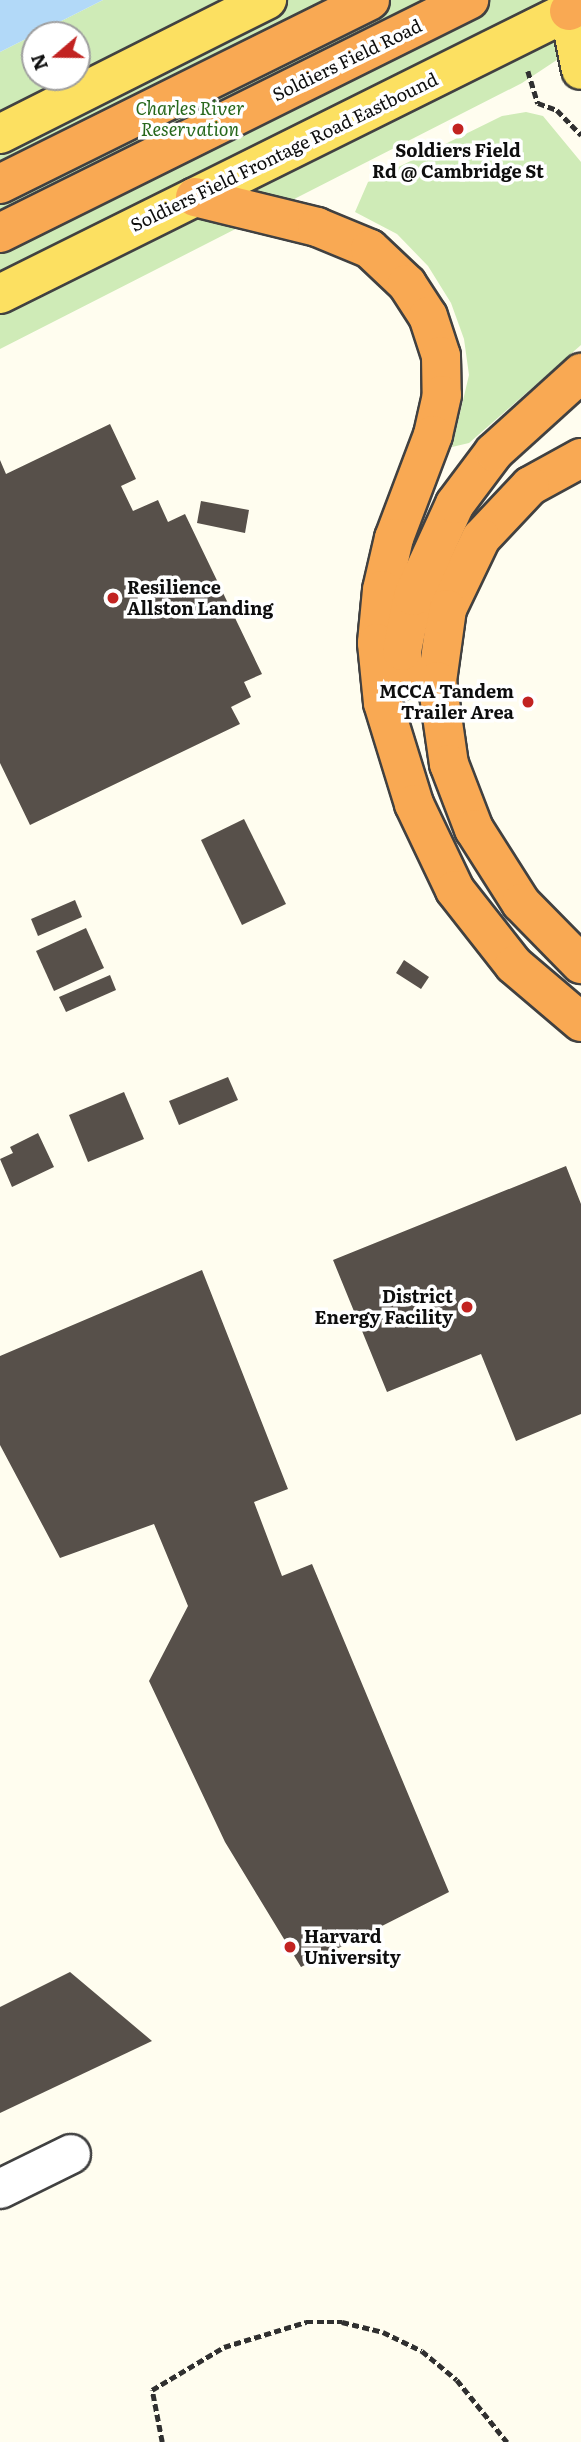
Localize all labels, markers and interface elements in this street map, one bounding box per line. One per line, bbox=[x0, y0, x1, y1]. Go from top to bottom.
street label: Soldiers Field Road bbox=[269, 14, 425, 106]
north arrow bbox=[21, 21, 91, 91]
text: N bbox=[22, 50, 54, 75]
street label: Soldiers Field Frontage Road Eastbound bbox=[127, 68, 441, 236]
park label: Charles River Reservation bbox=[135, 98, 245, 140]
marker: Soldiers Field Rd @ Cambridge St bbox=[450, 121, 466, 137]
place label: Soldiers Field Rd @ Cambridge St bbox=[372, 140, 544, 182]
place label: Resilience Allston Landing bbox=[127, 577, 273, 620]
marker: Resilience Allston Landing bbox=[105, 590, 121, 606]
place label: MCCA Tandem Trailer Area bbox=[379, 681, 514, 724]
marker: MCCA Tandem Trailer Area bbox=[520, 694, 536, 710]
place label: District Energy Facility bbox=[315, 1286, 453, 1328]
marker: District Energy Facility bbox=[459, 1299, 475, 1315]
place label: Harvard University bbox=[304, 1926, 401, 1968]
marker: Harvard University bbox=[282, 1939, 298, 1955]

